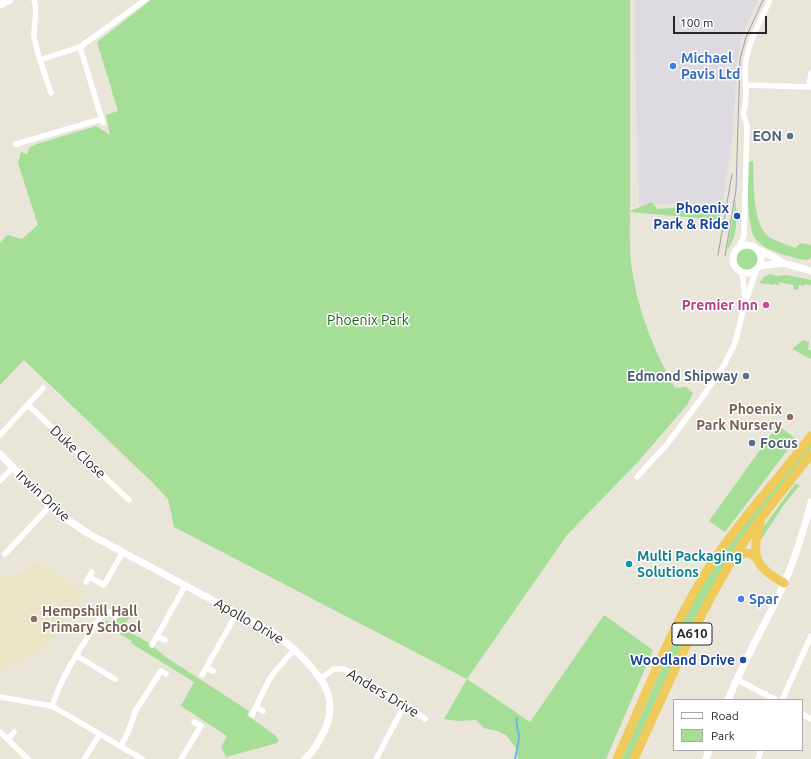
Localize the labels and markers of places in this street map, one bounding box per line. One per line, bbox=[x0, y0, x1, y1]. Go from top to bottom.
place label: Michael Pavis Ltd bbox=[681, 50, 740, 82]
marker: Michael Pavis Ltd bbox=[668, 61, 678, 71]
place label: EON bbox=[752, 128, 782, 144]
marker: EON bbox=[785, 131, 795, 141]
place label: Phoenix Park & Ride bbox=[653, 200, 729, 232]
marker: Phoenix Park & Ride bbox=[732, 211, 742, 221]
place label: Premier Inn bbox=[682, 297, 758, 313]
marker: Premier Inn bbox=[761, 300, 771, 310]
place label: Edmond Shipway bbox=[627, 368, 738, 384]
marker: Edmond Shipway bbox=[741, 371, 751, 381]
place label: Phoenix Park Nursery bbox=[696, 401, 782, 434]
marker: Phoenix Park Nursery bbox=[785, 412, 795, 422]
place label: Focus bbox=[760, 435, 798, 451]
marker: Focus bbox=[747, 438, 757, 448]
place label: Multi Packaging Solutions bbox=[637, 548, 742, 580]
marker: Multi Packaging Solutions bbox=[624, 559, 634, 569]
place label: Spar bbox=[749, 591, 779, 607]
marker: Spar bbox=[736, 594, 746, 604]
place label: Hempshill Hall Primary School bbox=[42, 603, 141, 636]
marker: Hempshill Hall Primary School bbox=[29, 614, 39, 624]
place label: Woodland Drive bbox=[630, 652, 735, 668]
marker: Woodland Drive bbox=[738, 655, 748, 665]

